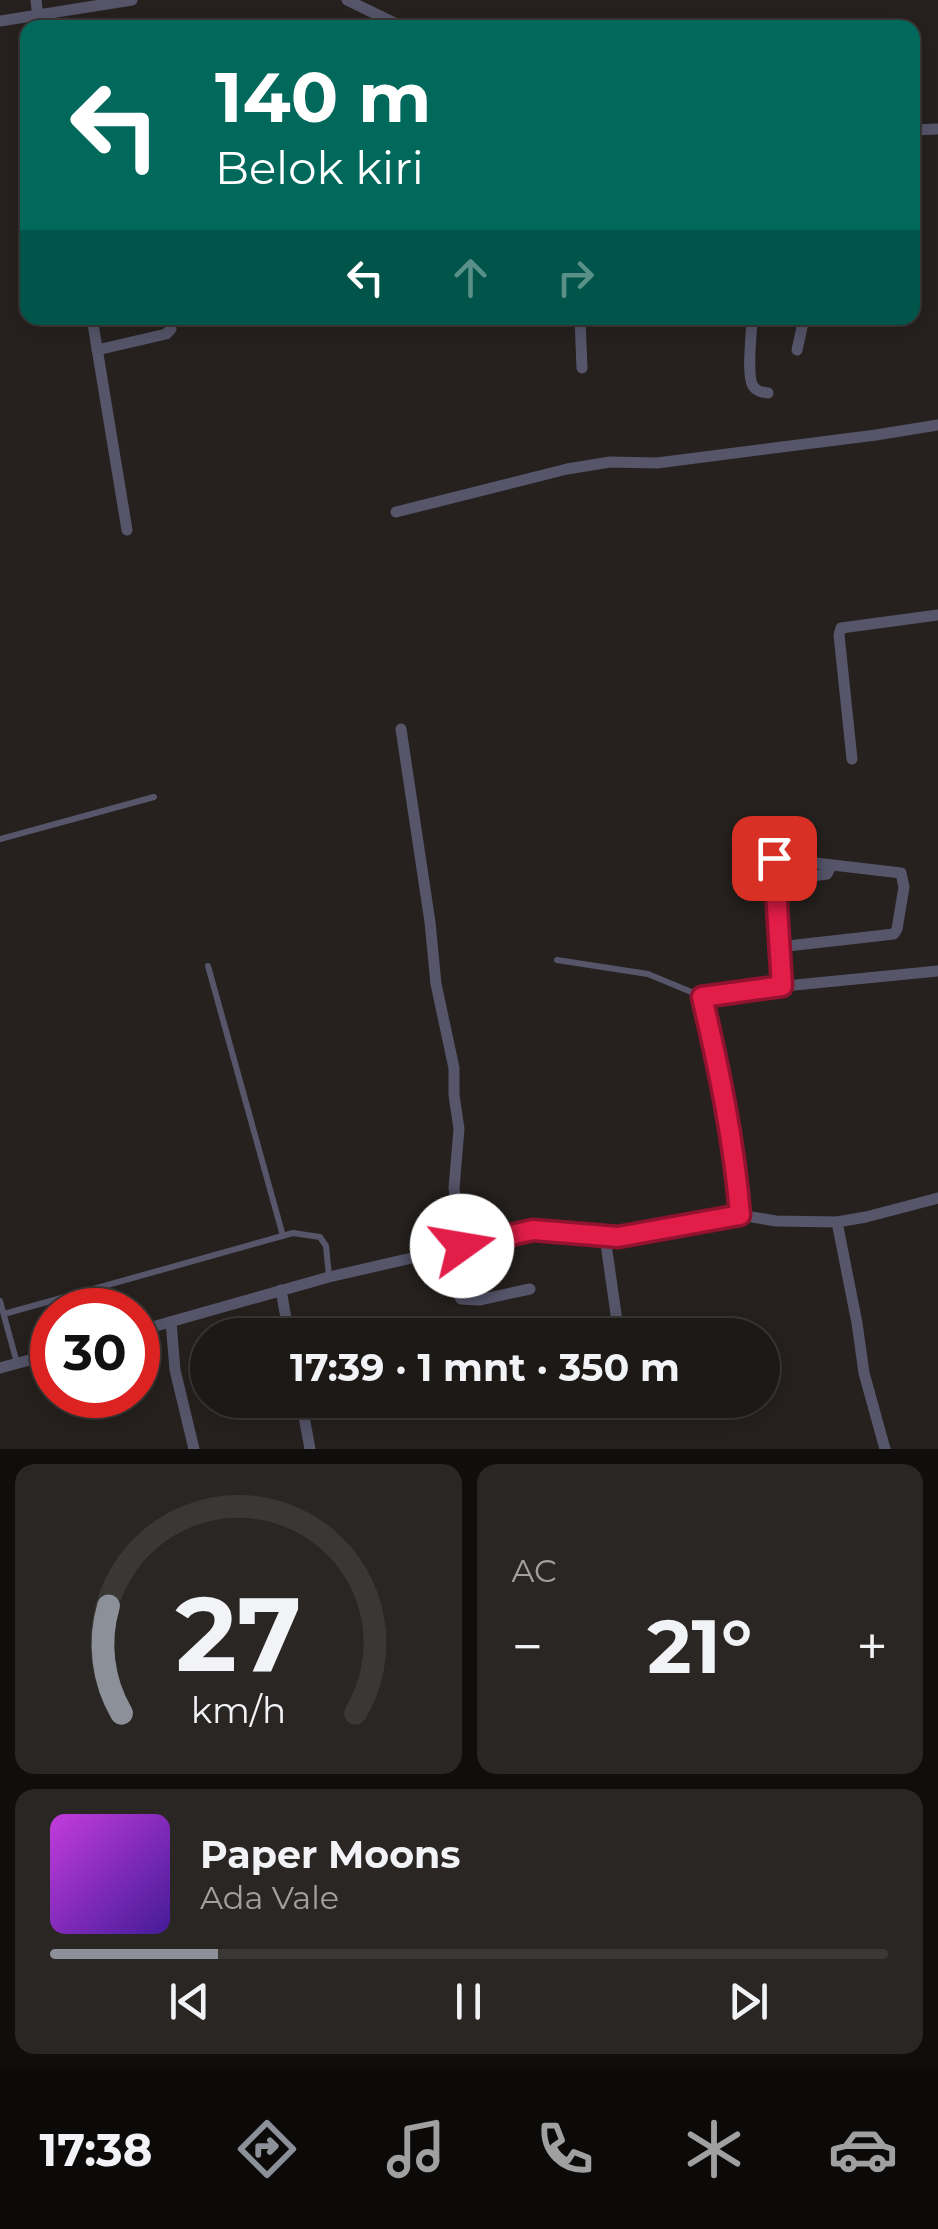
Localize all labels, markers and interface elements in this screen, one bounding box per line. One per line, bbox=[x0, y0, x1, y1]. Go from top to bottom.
text: 140 m bbox=[215, 54, 431, 140]
icon: left bbox=[50, 60, 180, 190]
text: Belok kiri bbox=[215, 140, 424, 195]
icon: left bbox=[338, 250, 393, 305]
icon: ahead bbox=[443, 250, 498, 305]
icon: right bbox=[548, 250, 603, 305]
pin bbox=[732, 816, 817, 901]
icon: arrive bbox=[747, 831, 802, 886]
position arrow bbox=[410, 1194, 514, 1298]
speed limit sign: 30 bbox=[30, 1288, 160, 1418]
text: 17:39 · 1 mnt · 350 m bbox=[290, 1344, 680, 1391]
text: AC bbox=[512, 1551, 557, 1590]
text: 27 bbox=[175, 1570, 301, 1697]
text: 21° bbox=[647, 1600, 752, 1692]
text: − bbox=[512, 1613, 543, 1680]
text: + bbox=[856, 1613, 888, 1680]
text: km/h bbox=[191, 1688, 286, 1732]
text: Paper Moons bbox=[200, 1831, 461, 1878]
text: Ada Vale bbox=[200, 1878, 339, 1917]
icon: previous bbox=[162, 1974, 217, 2029]
icon: pause bbox=[441, 1974, 496, 2029]
icon: next bbox=[721, 1974, 776, 2029]
icon: directions bbox=[232, 2114, 302, 2184]
icon: music bbox=[381, 2114, 451, 2184]
icon: phone bbox=[530, 2114, 600, 2184]
icon: climate bbox=[679, 2114, 749, 2184]
icon: car bbox=[828, 2114, 898, 2184]
text: 17:38 bbox=[40, 2122, 152, 2177]

